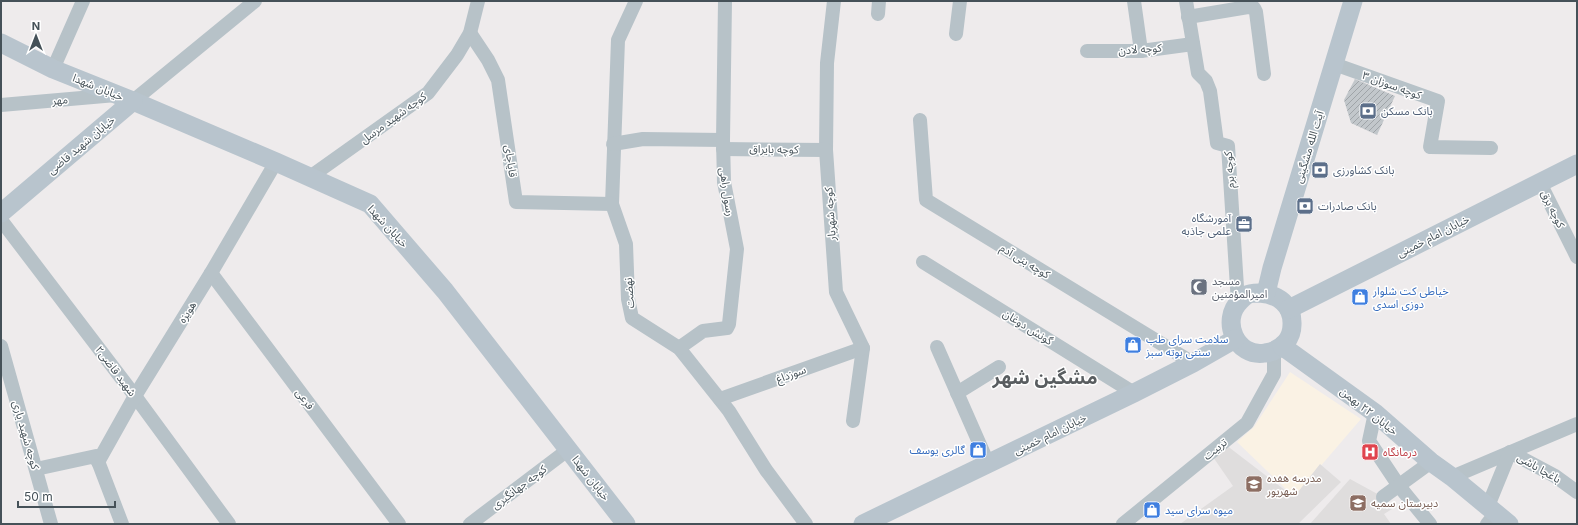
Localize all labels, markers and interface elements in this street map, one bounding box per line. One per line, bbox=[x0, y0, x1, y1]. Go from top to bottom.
north arrow bbox=[16, 16, 56, 56]
text: N bbox=[32, 19, 40, 33]
street label: کوچه لادن bbox=[1118, 40, 1163, 59]
street label: کوچه سوزان ۳ bbox=[1360, 68, 1424, 103]
street label: خیابان شهدا bbox=[71, 71, 126, 104]
street label: کوچه شهید مرسل bbox=[357, 89, 430, 148]
street label: مهر bbox=[51, 92, 69, 108]
bank icon: بانک مسکن bbox=[1358, 101, 1378, 121]
place label: بانک مسکن bbox=[1381, 104, 1433, 118]
street label: آیت الله مشگینی bbox=[1291, 108, 1327, 185]
street label: خیابان شهید قاضی bbox=[44, 112, 118, 177]
street label: کوچه بایراق bbox=[749, 142, 799, 157]
street label: قایاچای bbox=[501, 144, 520, 178]
street label: کوچه برم bbox=[1221, 151, 1238, 189]
bank icon: بانک کشاورزی bbox=[1310, 160, 1330, 180]
place label: بانک کشاورزی bbox=[1333, 163, 1394, 177]
street label: رسول راهی bbox=[717, 167, 737, 217]
street label: کوچه شهریار bbox=[821, 186, 840, 242]
street label: کوچه برق bbox=[1537, 188, 1568, 231]
bank icon: بانک صادرات bbox=[1295, 196, 1315, 216]
place label: بانک صادرات bbox=[1318, 199, 1377, 213]
street label: خیابان شهدا bbox=[365, 202, 412, 251]
place label: آمورشگاه علمی جاذبه bbox=[1181, 211, 1232, 238]
street label: خیابان امام خمینی bbox=[1394, 212, 1472, 261]
office icon: آمورشگاه علمی جاذبه bbox=[1234, 214, 1254, 234]
street label: کوچه بنی آدم bbox=[997, 241, 1053, 282]
place label: مسجد امیرالمؤمنین bbox=[1212, 274, 1267, 301]
street label: نهضت bbox=[621, 277, 637, 309]
mosque icon: مسجد امیرالمؤمنین bbox=[1189, 277, 1209, 297]
place label: خیاطی کت شلوار دوزی اسدی bbox=[1372, 284, 1449, 311]
shop icon: خیاطی کت شلوار دوزی اسدی bbox=[1350, 287, 1370, 307]
street label: هویزه bbox=[175, 298, 199, 326]
street label: گونش دوغان bbox=[1000, 306, 1056, 348]
place label: سلامت سرای طب سنتی بوته سبز bbox=[1145, 332, 1229, 359]
shop icon: سلامت سرای طب سنتی بوته سبز bbox=[1123, 335, 1143, 355]
street label: شهید قاضی۲ bbox=[92, 343, 140, 399]
street label: سوزداغ bbox=[774, 362, 809, 387]
district label: مشگین شهر bbox=[991, 366, 1098, 389]
street label: خیابان ۲۲ بهمن bbox=[1337, 384, 1401, 438]
street label: فرعی bbox=[293, 386, 317, 412]
street label: کوچه شهید یاری bbox=[9, 399, 43, 472]
street label: خیابان امام خمینی bbox=[1011, 410, 1090, 459]
street label: تربیت bbox=[1200, 435, 1230, 463]
shop icon: گالری یوسف bbox=[968, 440, 988, 460]
hospital icon: درمانگاه bbox=[1360, 442, 1380, 462]
place label: گالری یوسف bbox=[909, 443, 965, 457]
place label: درمانگاه bbox=[1383, 445, 1417, 459]
street label: باغچا باشی bbox=[1514, 450, 1563, 487]
street label: خیابان شهدا bbox=[569, 453, 613, 504]
street label: کوچه جهانگیری bbox=[489, 461, 550, 513]
place label: مدرسه هفده شهریور bbox=[1266, 471, 1322, 498]
school or university icon: مدرسه هفده شهریور bbox=[1244, 474, 1264, 494]
scale bar bbox=[18, 483, 115, 509]
text: 50 m bbox=[24, 489, 53, 504]
school or university icon: دبیرستان سمیه bbox=[1348, 493, 1368, 513]
place label: دبیرستان سمیه bbox=[1371, 496, 1438, 510]
shop icon: میوه سرای سید bbox=[1142, 500, 1162, 520]
place label: میوه سرای سید bbox=[1165, 503, 1233, 517]

